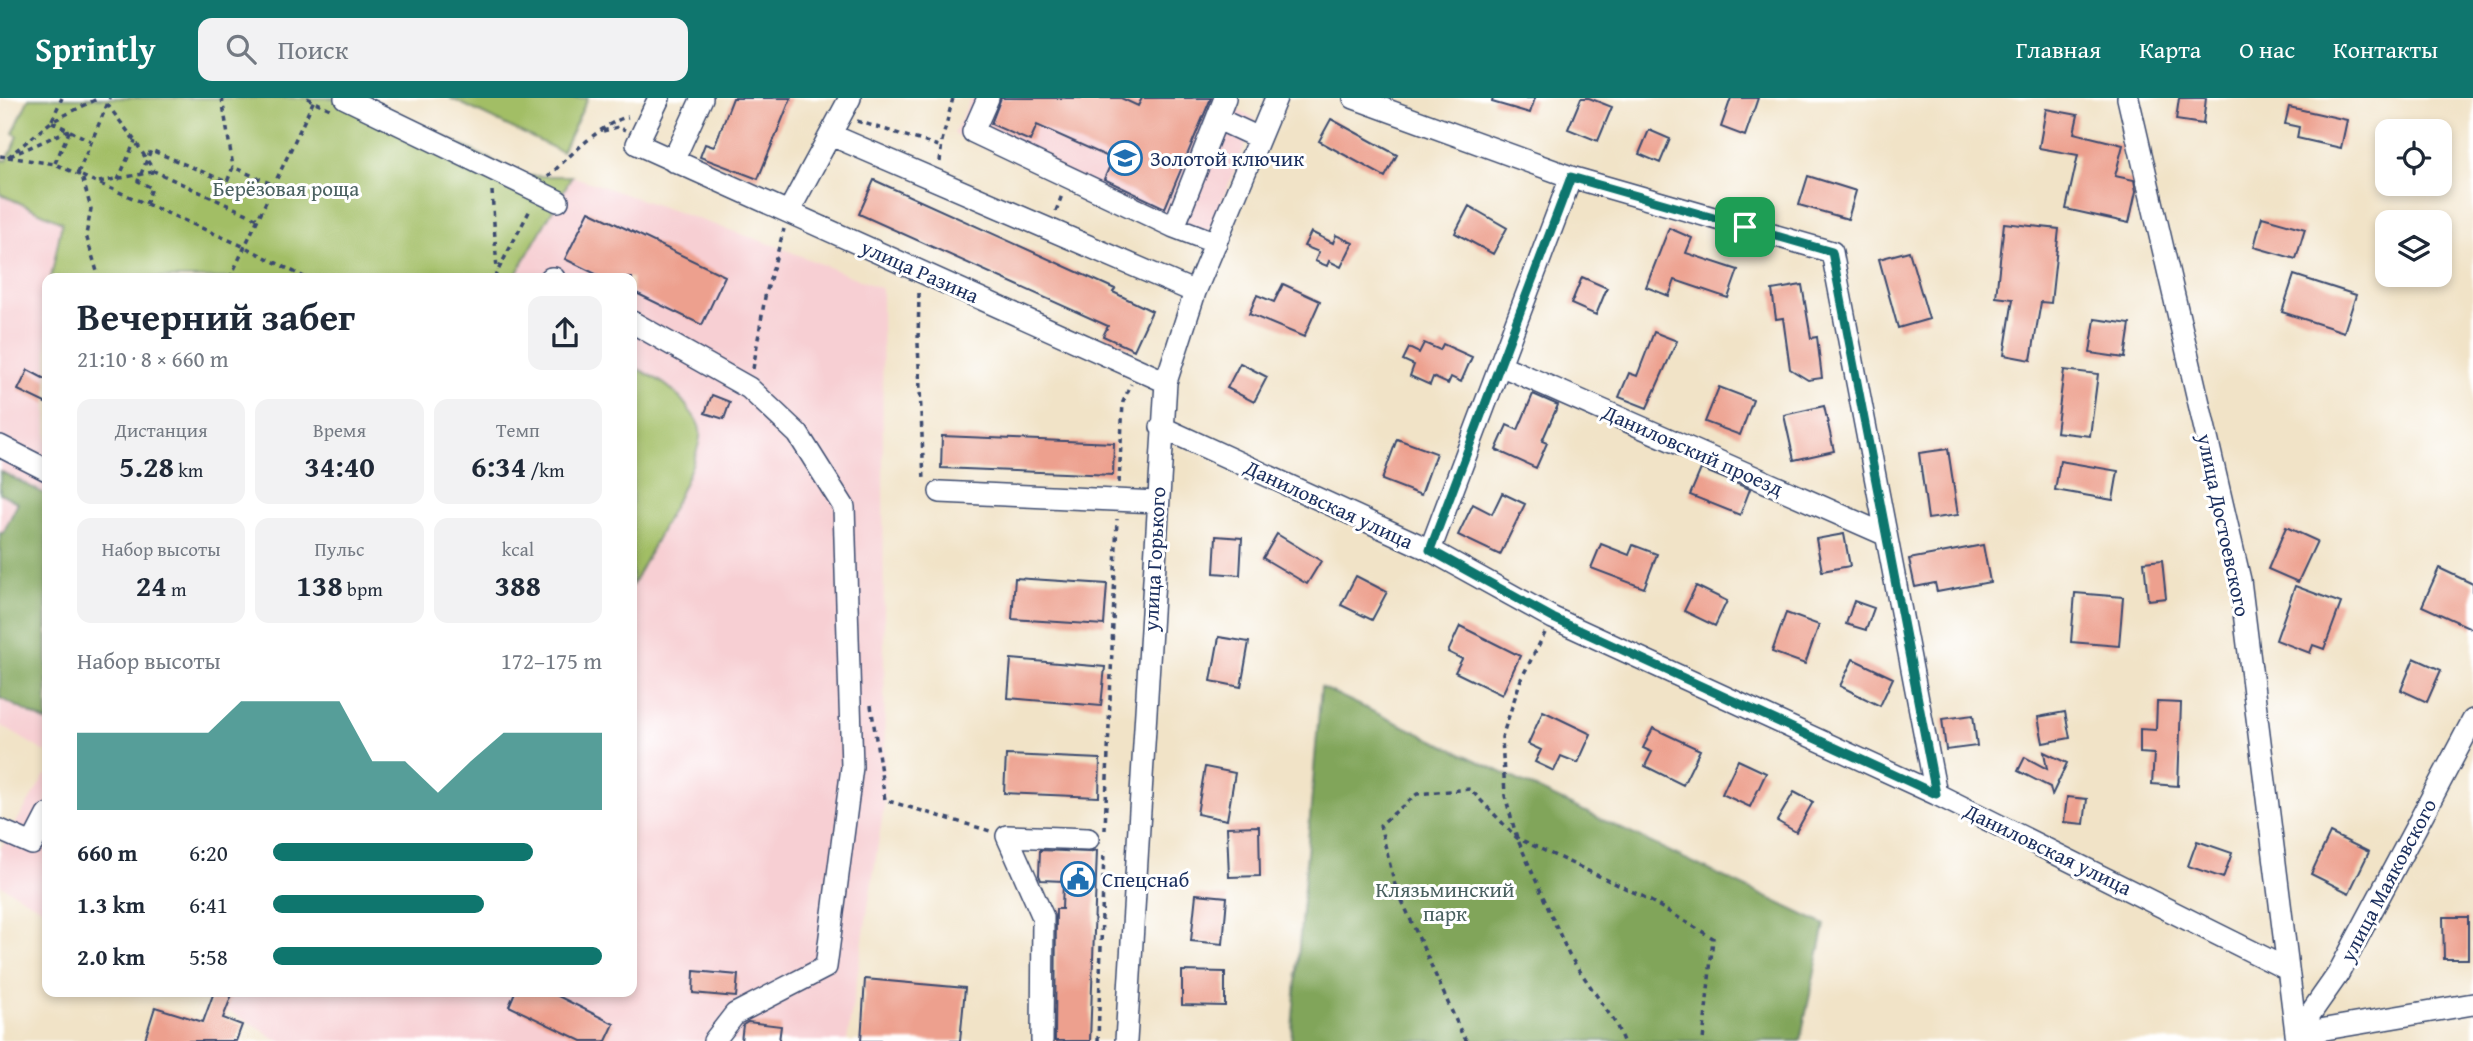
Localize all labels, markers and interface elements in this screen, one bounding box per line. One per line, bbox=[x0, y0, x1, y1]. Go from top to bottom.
search box bbox=[198, 18, 688, 81]
text: Sprintly bbox=[35, 25, 156, 73]
icon: search bbox=[222, 30, 260, 68]
text: Поиск bbox=[278, 30, 348, 69]
text: Главная bbox=[2016, 32, 2101, 67]
text: Карта bbox=[2139, 32, 2201, 67]
text: О нас bbox=[2239, 32, 2295, 67]
text: Контакты bbox=[2333, 32, 2438, 67]
map controls bbox=[2375, 119, 2452, 287]
button: locate bbox=[2375, 119, 2452, 196]
school or university icon: Золотой ключик bbox=[1106, 139, 1144, 177]
place label: Золотой ключик bbox=[1150, 143, 1304, 174]
park label: Берёзовая роща bbox=[213, 173, 359, 204]
pin bbox=[1715, 197, 1775, 257]
icon: arrive bbox=[1726, 208, 1764, 246]
button: layers bbox=[2375, 210, 2452, 287]
street label: улица Разина bbox=[855, 231, 984, 311]
text: Вечерний забег bbox=[77, 288, 355, 344]
button: share bbox=[528, 296, 602, 370]
text: 21:10 · 8 × 660 m bbox=[77, 342, 229, 375]
street label: Даниловский проезд bbox=[1597, 396, 1789, 504]
text: Дистанция bbox=[115, 416, 208, 444]
text: Время bbox=[313, 416, 366, 444]
text: Темп bbox=[496, 416, 540, 444]
street label: улица Достоевского bbox=[2189, 430, 2259, 619]
text: 5.28 bbox=[119, 444, 174, 488]
text: 34:40 bbox=[304, 444, 375, 488]
text: 6:34 bbox=[471, 444, 526, 488]
street label: Даниловская улица bbox=[1239, 451, 1418, 557]
text: km bbox=[174, 456, 203, 484]
text: /km bbox=[526, 456, 565, 484]
street label: улица Горького bbox=[1135, 486, 1173, 633]
text: Набор высоты bbox=[102, 535, 221, 563]
text: Пульс bbox=[315, 535, 364, 563]
text: kcal bbox=[502, 535, 534, 563]
text: 24 bbox=[136, 563, 167, 607]
text: 138 bbox=[296, 563, 343, 607]
text: 388 bbox=[495, 563, 541, 607]
text: m bbox=[167, 575, 187, 603]
text: bpm bbox=[343, 575, 383, 603]
text: Набор высоты bbox=[77, 644, 221, 677]
text: 172–175 m bbox=[501, 644, 602, 677]
street label: улица Маяковского bbox=[2331, 793, 2444, 968]
street label: Даниловская улица bbox=[1958, 795, 2137, 903]
text: 660 m bbox=[77, 836, 138, 869]
text: 6:20 bbox=[189, 836, 228, 869]
public building icon: Спецснаб bbox=[1059, 860, 1097, 898]
place label: Спецснаб bbox=[1102, 864, 1189, 895]
park label: Клязьминский парк bbox=[1375, 874, 1515, 929]
text: 1.3 km bbox=[77, 888, 145, 921]
text: 6:41 bbox=[189, 888, 228, 921]
text: 2.0 km bbox=[77, 940, 145, 973]
text: 5:58 bbox=[189, 940, 228, 973]

